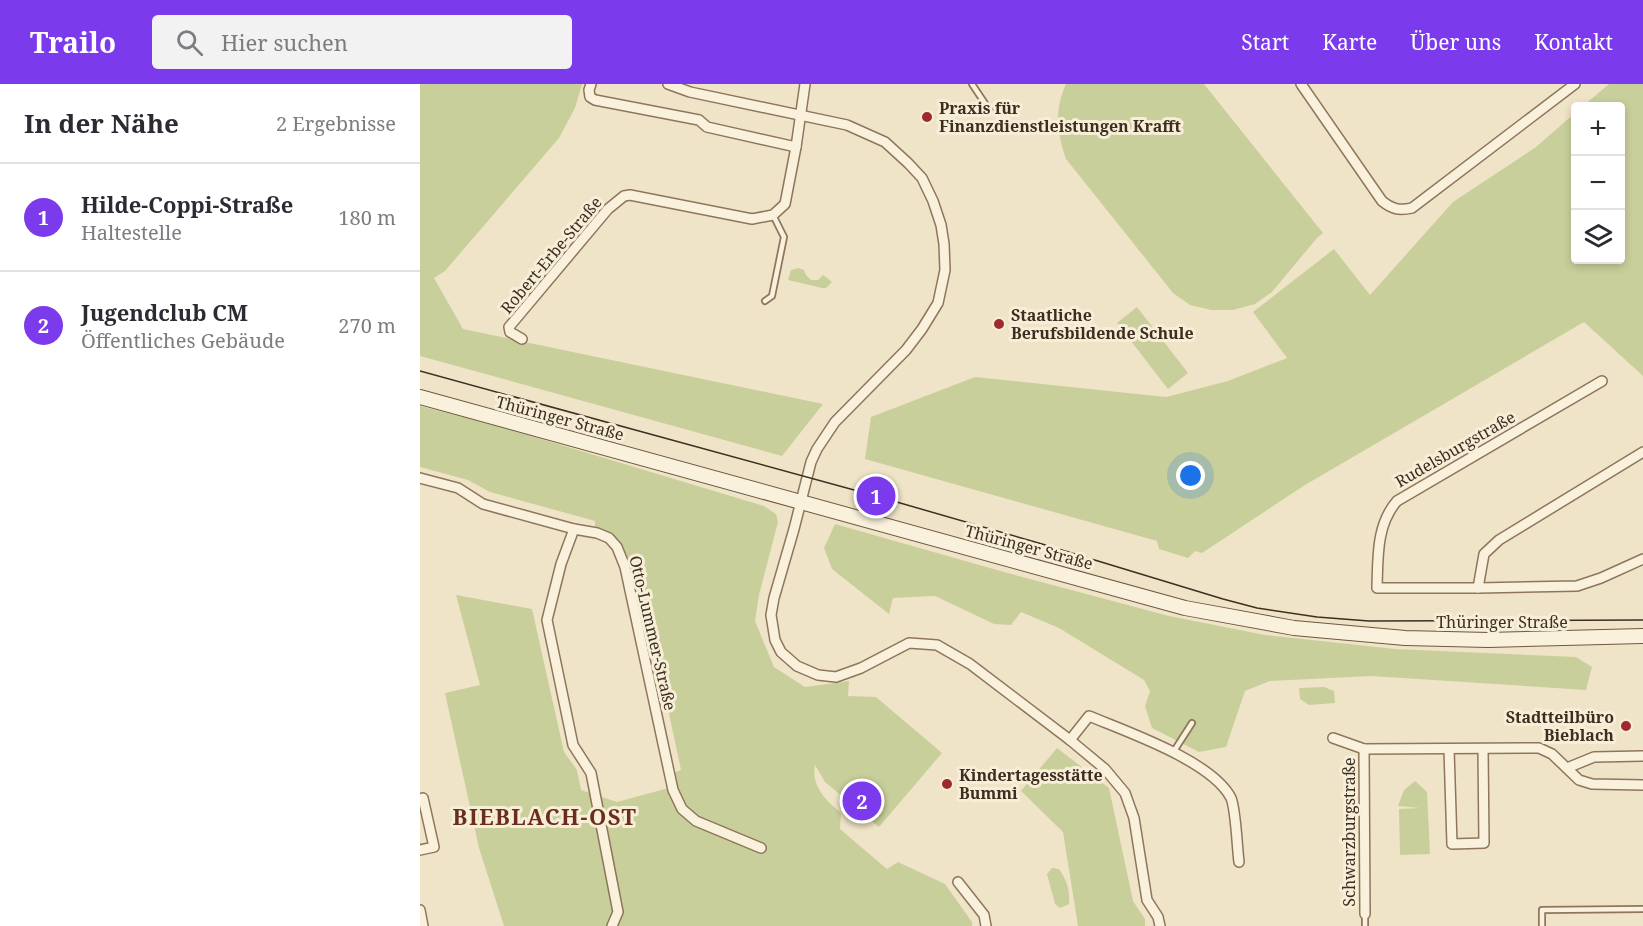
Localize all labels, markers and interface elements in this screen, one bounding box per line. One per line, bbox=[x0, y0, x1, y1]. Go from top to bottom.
search box bbox=[152, 15, 572, 69]
text: Trailo bbox=[30, 23, 116, 61]
icon: search bbox=[173, 26, 206, 59]
text: Hier suchen bbox=[221, 27, 348, 57]
text: Start bbox=[1241, 28, 1289, 56]
text: Karte bbox=[1322, 28, 1377, 56]
text: Über uns bbox=[1410, 28, 1501, 56]
text: Kontakt bbox=[1534, 28, 1613, 56]
place label: Praxis für Finanzdienstleistungen Krafft bbox=[939, 97, 1181, 137]
map controls bbox=[1571, 102, 1625, 264]
button: + bbox=[1571, 102, 1625, 156]
text: In der Nähe bbox=[24, 105, 179, 141]
text: 2 Ergebnisse bbox=[276, 110, 396, 137]
marker: Praxis für Finanzdienstleistungen Krafft bbox=[920, 110, 934, 124]
button: − bbox=[1571, 156, 1625, 210]
text: Hilde-Coppi-Straße bbox=[81, 189, 293, 219]
street label: Robert-Erbe-Straße bbox=[495, 192, 607, 318]
text: 1 bbox=[38, 204, 49, 231]
text: 180 m bbox=[338, 204, 396, 231]
button: layers bbox=[1571, 210, 1625, 264]
text: Haltestelle bbox=[81, 219, 182, 246]
text: Jugendclub CM bbox=[81, 297, 248, 327]
place label: Staatliche Berufsbildende Schule bbox=[1011, 304, 1194, 344]
text: 2 bbox=[38, 312, 49, 339]
text: 270 m bbox=[338, 312, 396, 339]
marker: Staatliche Berufsbildende Schule bbox=[992, 317, 1006, 331]
text: Öffentliches Gebäude bbox=[81, 327, 285, 354]
street label: Thüringer Straße bbox=[494, 390, 626, 446]
street label: Rudelsburgstraße bbox=[1391, 406, 1519, 492]
your location bbox=[1176, 461, 1205, 490]
pin: 1 bbox=[856, 474, 896, 518]
street label: Thüringer Straße bbox=[963, 519, 1095, 575]
street label: Otto-Lummer-Straße bbox=[624, 553, 682, 713]
street label: Thüringer Straße bbox=[1436, 611, 1568, 633]
place label: Stadtteilbüro Bieblach bbox=[1506, 706, 1614, 746]
marker: Stadtteilbüro Bieblach bbox=[1619, 719, 1633, 733]
street label: Schwarzburgstraße bbox=[1338, 757, 1360, 907]
place label: Kindertagesstätte Bummi bbox=[959, 764, 1103, 804]
marker: Kindertagesstätte Bummi bbox=[940, 777, 954, 791]
pin: 2 bbox=[842, 778, 882, 824]
district label: BIEBLACH-OST bbox=[453, 801, 637, 831]

